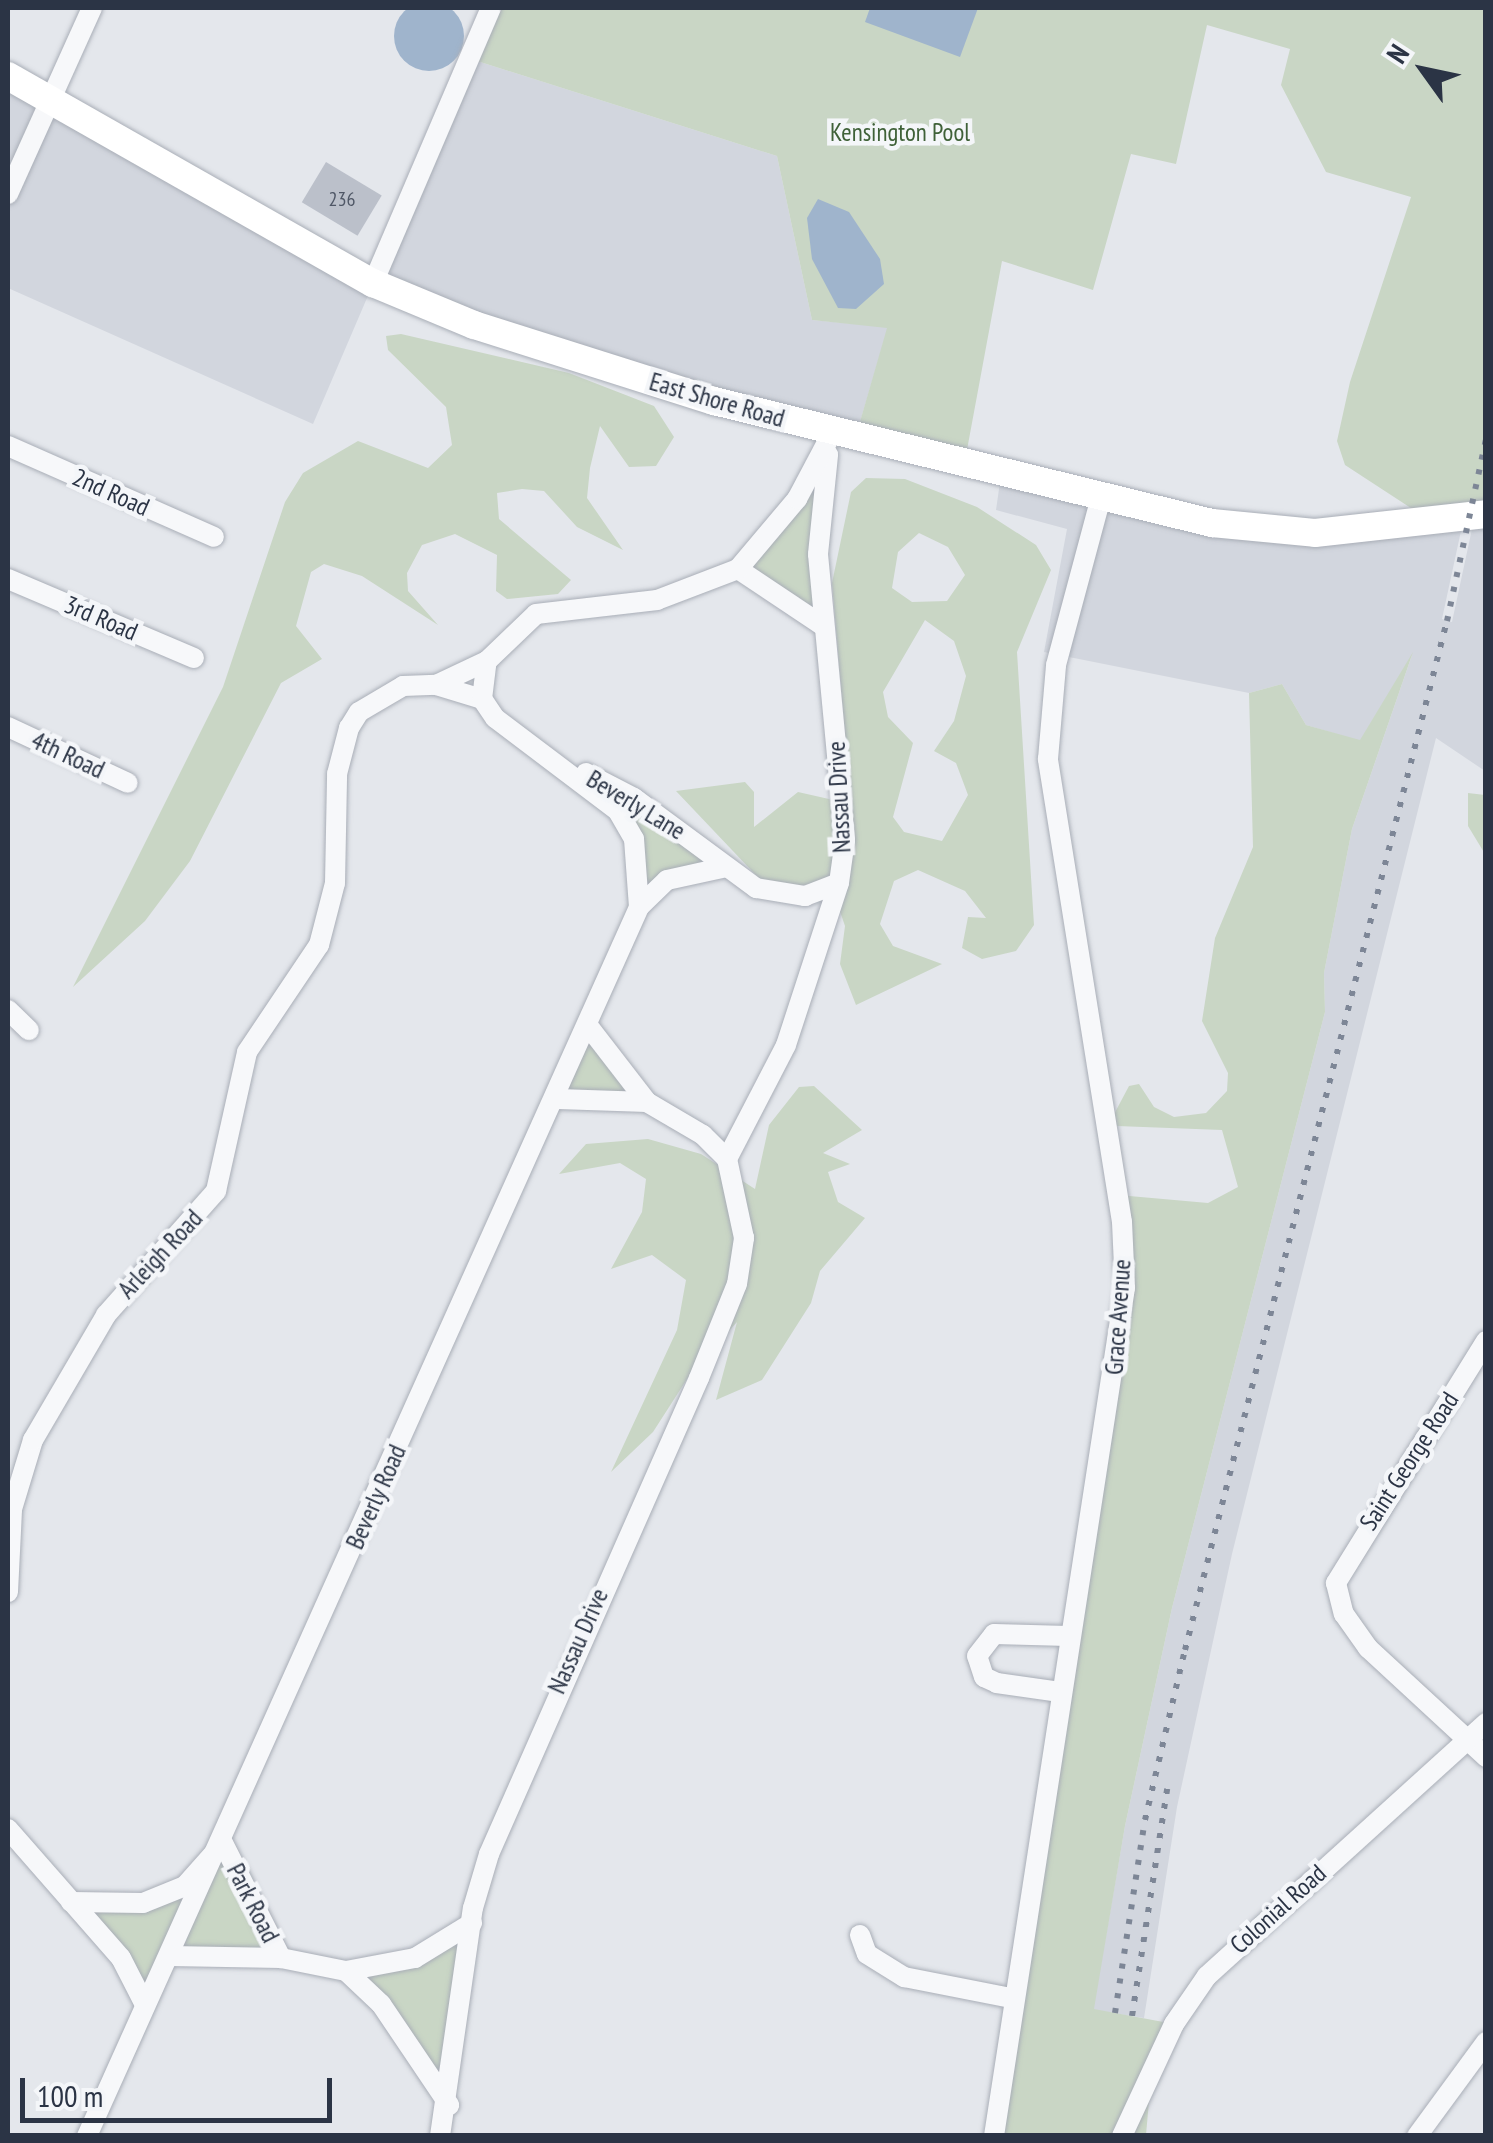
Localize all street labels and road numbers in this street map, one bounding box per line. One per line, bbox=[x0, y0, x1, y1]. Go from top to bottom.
street label: East Shore Road bbox=[646, 366, 788, 434]
street label: 2nd Road bbox=[68, 462, 154, 522]
street label: 3rd Road bbox=[60, 589, 142, 647]
street label: 4th Road bbox=[27, 725, 109, 785]
street label: Nassau Drive bbox=[821, 740, 857, 854]
street label: Beverly Lane bbox=[581, 764, 691, 846]
street label: Arleigh Road bbox=[112, 1204, 208, 1304]
street label: Grace Avenue bbox=[1099, 1258, 1137, 1376]
street label: Saint George Road bbox=[1353, 1386, 1465, 1536]
street label: Beverly Road bbox=[340, 1440, 412, 1554]
street label: Nassau Drive bbox=[542, 1584, 614, 1698]
street label: Park Road bbox=[220, 1858, 286, 1948]
street label: Colonial Road bbox=[1224, 1858, 1332, 1960]

